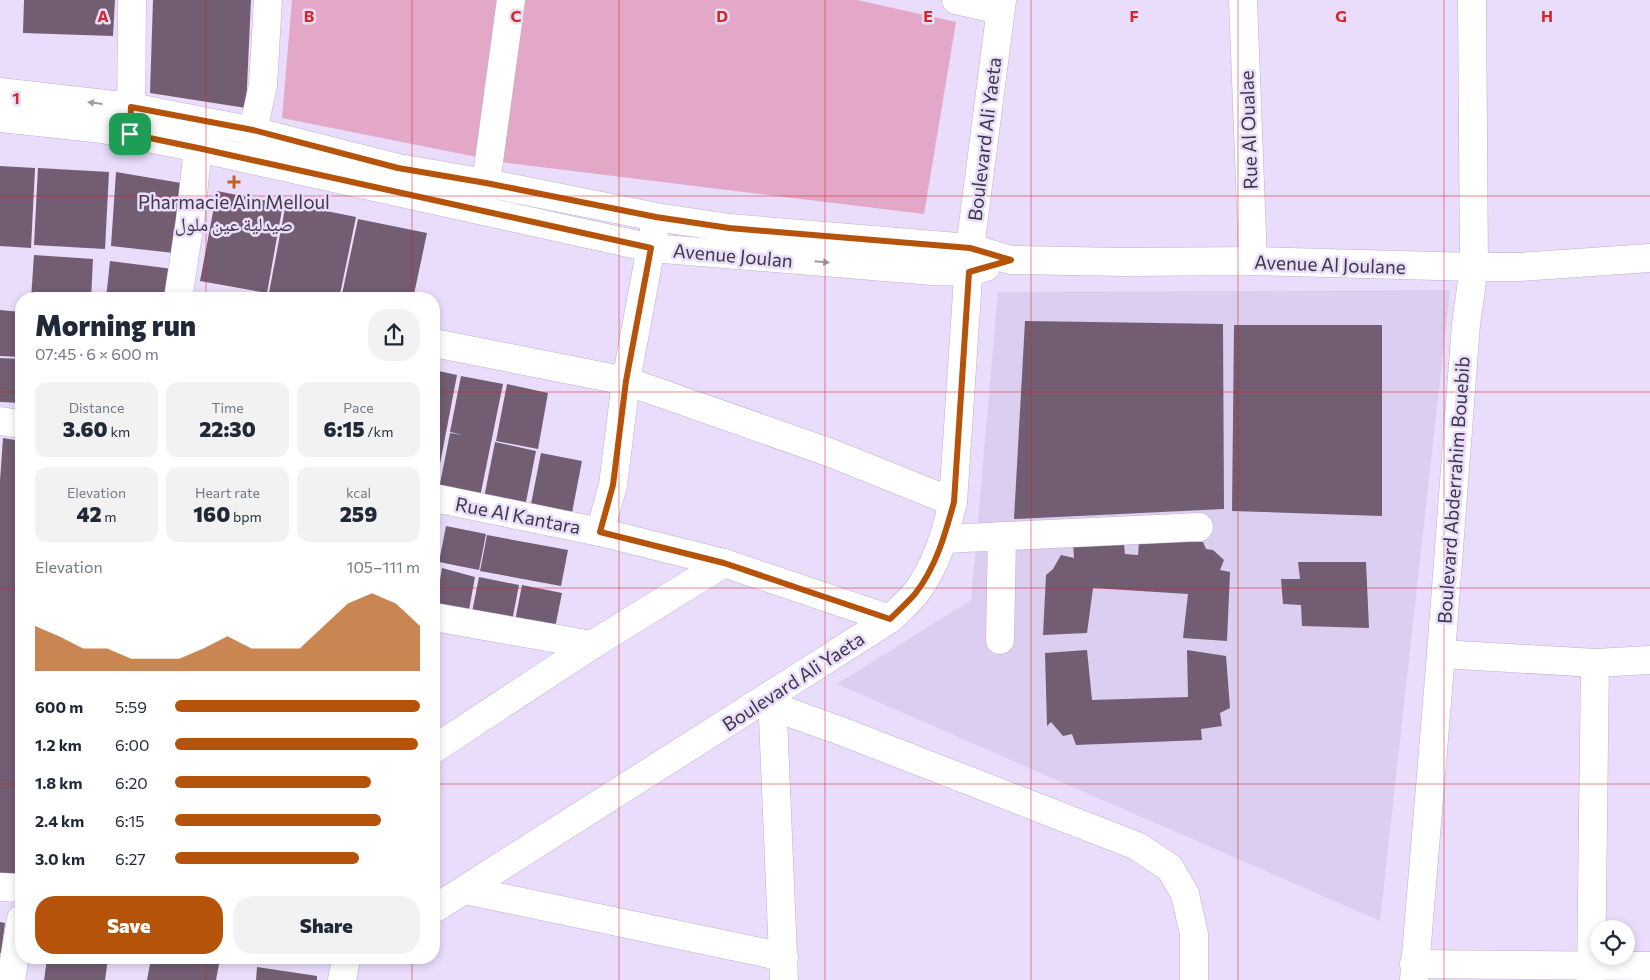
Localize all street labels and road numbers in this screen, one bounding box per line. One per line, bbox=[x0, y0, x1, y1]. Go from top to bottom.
street label: Boulevard Ali Yaeta bbox=[963, 56, 1005, 222]
street label: Rue Al Oualae bbox=[1234, 70, 1262, 190]
street label: Avenue Joulan bbox=[672, 238, 794, 272]
street label: Avenue Al Joulane bbox=[1254, 250, 1406, 278]
street label: Boulevard Abderrahim Bouebib bbox=[1432, 355, 1474, 625]
street label: Rue Al Kantara bbox=[453, 492, 583, 538]
street label: Boulevard Ali Yaeta bbox=[718, 627, 868, 735]

